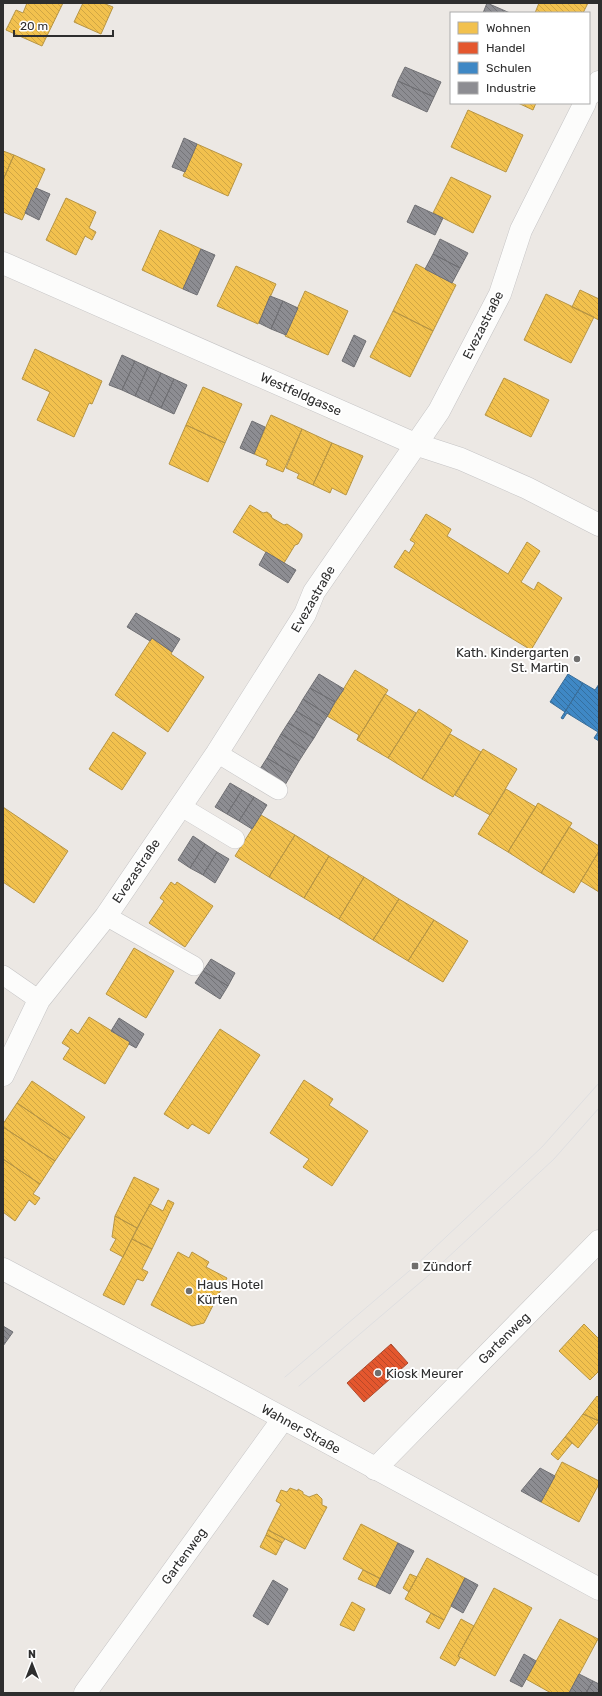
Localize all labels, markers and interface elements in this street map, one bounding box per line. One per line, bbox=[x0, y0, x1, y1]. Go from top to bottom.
scale bar bbox=[14, 12, 113, 38]
legend bbox=[450, 12, 590, 104]
text: 20 m bbox=[20, 19, 48, 33]
text: Wohnen bbox=[486, 21, 531, 35]
text: Handel bbox=[486, 41, 525, 55]
text: Schulen bbox=[486, 61, 532, 75]
text: Industrie bbox=[486, 81, 536, 95]
street label: Evezastraße bbox=[459, 288, 507, 362]
street label: Westfeldgasse bbox=[258, 369, 344, 420]
street label: Evezastraße bbox=[288, 563, 338, 635]
place label: Kath. Kindergarten St. Martin bbox=[456, 645, 569, 675]
marker: Kath. Kindergarten St. Martin bbox=[572, 654, 582, 664]
street label: Evezastraße bbox=[109, 836, 163, 906]
place label: Zündorf bbox=[423, 1259, 471, 1274]
marker: Zündorf bbox=[410, 1261, 420, 1271]
place label: Haus Hotel Kürten bbox=[197, 1277, 263, 1307]
marker: Haus Hotel Kürten bbox=[184, 1286, 194, 1296]
street label: Gartenweg bbox=[475, 1309, 533, 1367]
place label: Kiosk Meurer bbox=[386, 1366, 463, 1381]
marker: Kiosk Meurer bbox=[373, 1368, 383, 1378]
street label: Wahner Straße bbox=[259, 1401, 343, 1457]
street label: Gartenweg bbox=[158, 1525, 210, 1588]
north arrow bbox=[12, 1644, 52, 1684]
text: N bbox=[28, 1648, 36, 1661]

